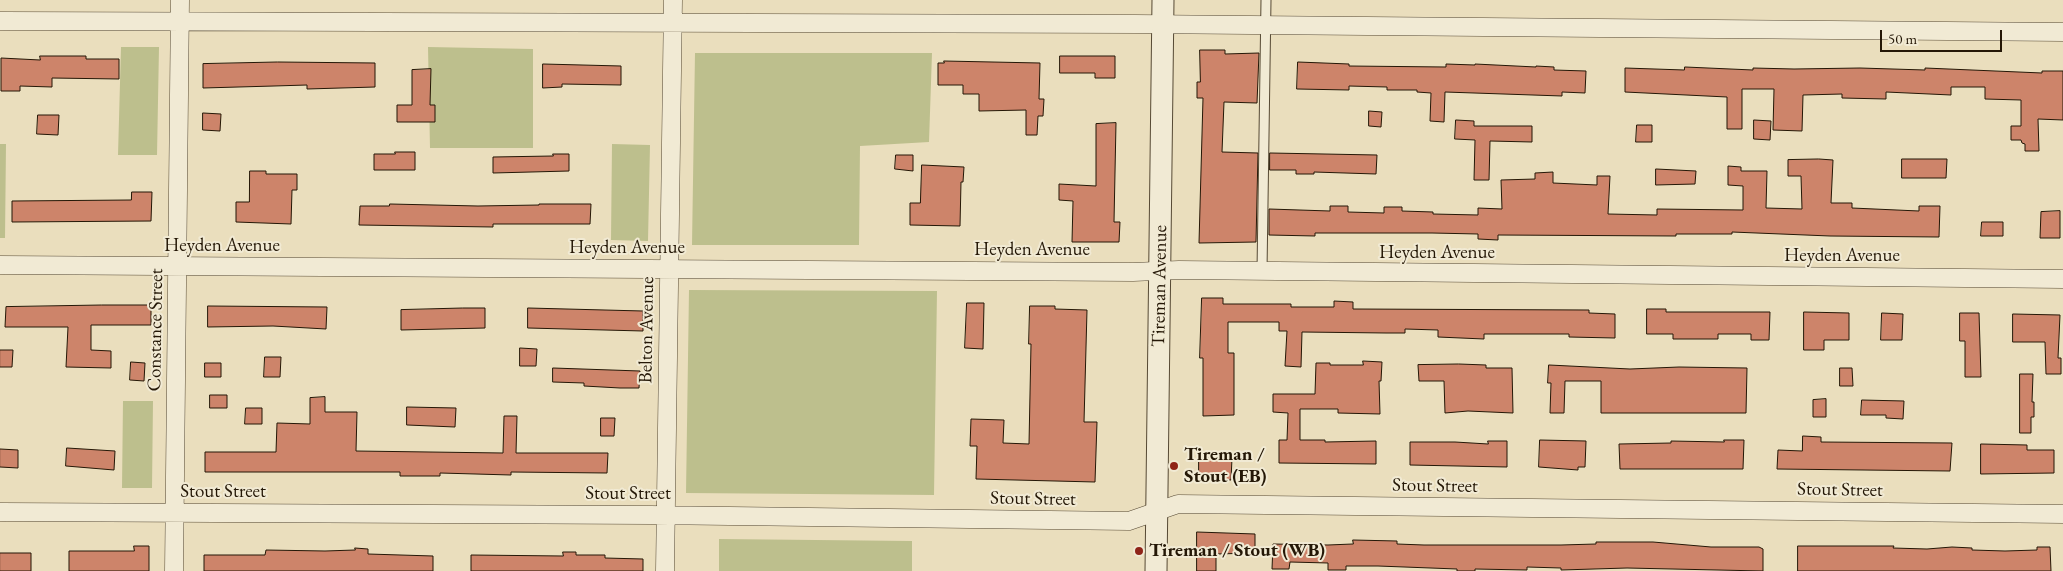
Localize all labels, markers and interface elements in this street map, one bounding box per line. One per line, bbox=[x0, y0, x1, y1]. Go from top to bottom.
scale bar bbox=[1883, 20, 2006, 52]
text: 50 m bbox=[1888, 29, 1917, 48]
street label: Tireman Avenue bbox=[1148, 225, 1172, 347]
street label: Heyden Avenue bbox=[164, 235, 280, 257]
street label: Heyden Avenue bbox=[569, 237, 685, 259]
street label: Heyden Avenue bbox=[974, 239, 1090, 261]
street label: Heyden Avenue bbox=[1379, 242, 1495, 264]
street label: Heyden Avenue bbox=[1784, 245, 1900, 267]
street label: Constance Street bbox=[144, 268, 168, 392]
street label: Belton Avenue bbox=[635, 276, 659, 384]
place label: Tireman / Stout (EB) bbox=[1184, 444, 1267, 488]
marker: Tireman / Stout (EB) bbox=[1168, 460, 1180, 472]
street label: Stout Street bbox=[1392, 474, 1478, 498]
street label: Stout Street bbox=[1797, 478, 1883, 502]
street label: Stout Street bbox=[180, 481, 266, 503]
street label: Stout Street bbox=[585, 483, 671, 505]
street label: Stout Street bbox=[990, 487, 1076, 511]
place label: Tireman / Stout (WB) bbox=[1149, 540, 1325, 562]
marker: Tireman / Stout (WB) bbox=[1133, 545, 1145, 557]

